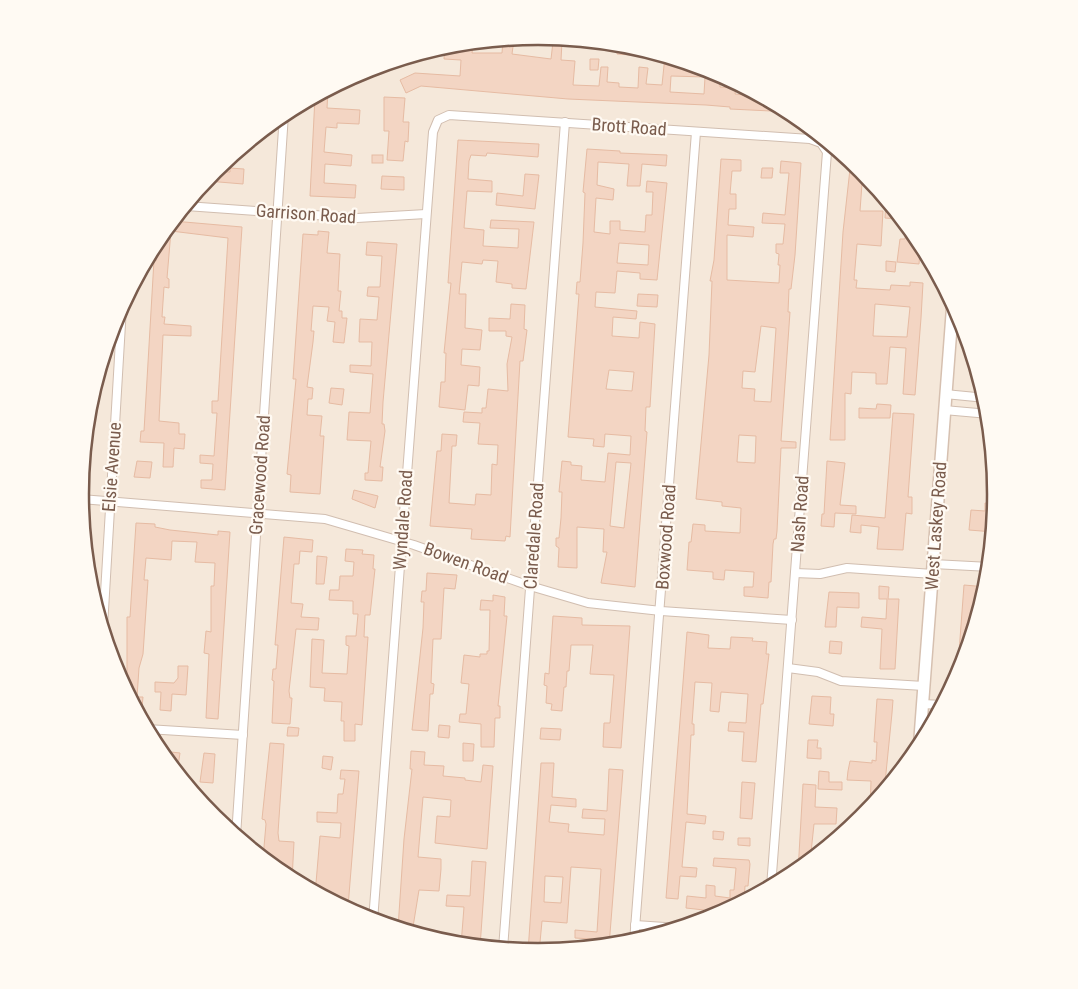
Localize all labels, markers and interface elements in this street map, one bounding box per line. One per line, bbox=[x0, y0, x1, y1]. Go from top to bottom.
street label: Brott Road bbox=[591, 113, 667, 140]
street label: Garrison Road bbox=[255, 200, 357, 227]
street label: Gracewood Road bbox=[245, 414, 274, 536]
street label: Elsie Avenue bbox=[98, 421, 125, 512]
street label: West Laskey Road bbox=[921, 461, 950, 591]
street label: Wyndale Road bbox=[389, 469, 416, 571]
street label: Nash Road bbox=[786, 475, 813, 553]
street label: Claredale Road bbox=[519, 482, 548, 590]
street label: Boxwood Road bbox=[651, 484, 680, 590]
street label: Bowen Road bbox=[421, 538, 511, 587]

